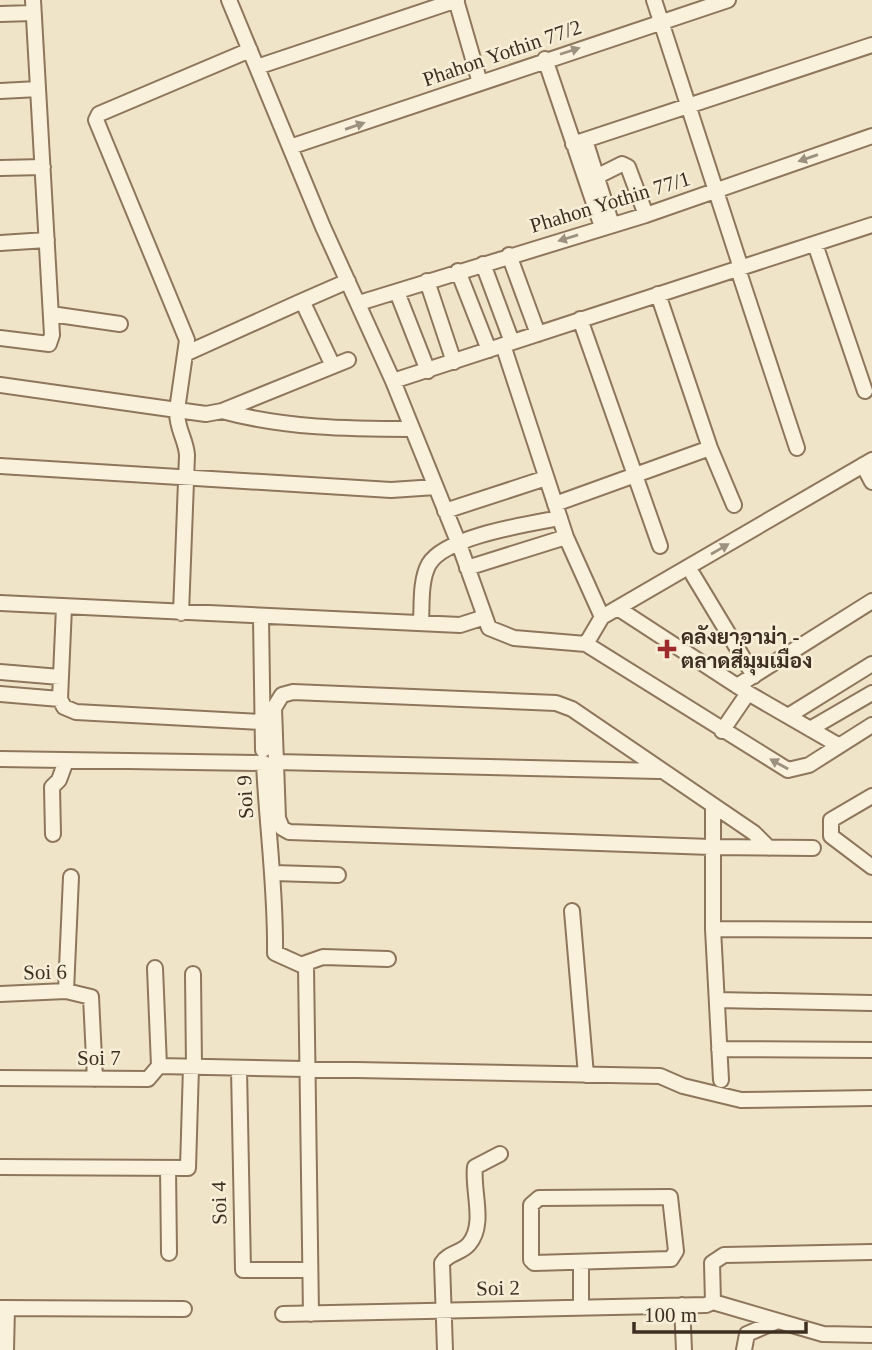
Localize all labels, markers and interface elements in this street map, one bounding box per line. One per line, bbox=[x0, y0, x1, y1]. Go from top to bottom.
street label: Phahon Yothin 77/2 bbox=[419, 15, 585, 91]
one-way arrow bbox=[559, 46, 580, 56]
one-way arrow bbox=[344, 120, 365, 131]
one-way arrow bbox=[797, 153, 818, 164]
street label: Phahon Yothin 77/1 bbox=[527, 166, 693, 238]
one-way arrow bbox=[558, 233, 579, 243]
one-way arrow bbox=[710, 543, 730, 555]
place label: คลังยาอาม่า - ตลาดสี่มุมเมือง bbox=[681, 625, 812, 676]
marker: คลังยาอาม่า - ตลาดสี่มุมเมือง bbox=[659, 641, 675, 657]
one-way arrow bbox=[769, 758, 788, 770]
street label: Soi 9 bbox=[232, 775, 258, 819]
street label: Soi 6 bbox=[23, 960, 67, 984]
street label: Soi 7 bbox=[77, 1046, 121, 1070]
street label: Soi 4 bbox=[207, 1180, 231, 1225]
street label: Soi 2 bbox=[476, 1276, 520, 1300]
scale bar bbox=[634, 1290, 806, 1334]
text: 100 m bbox=[644, 1303, 697, 1327]

